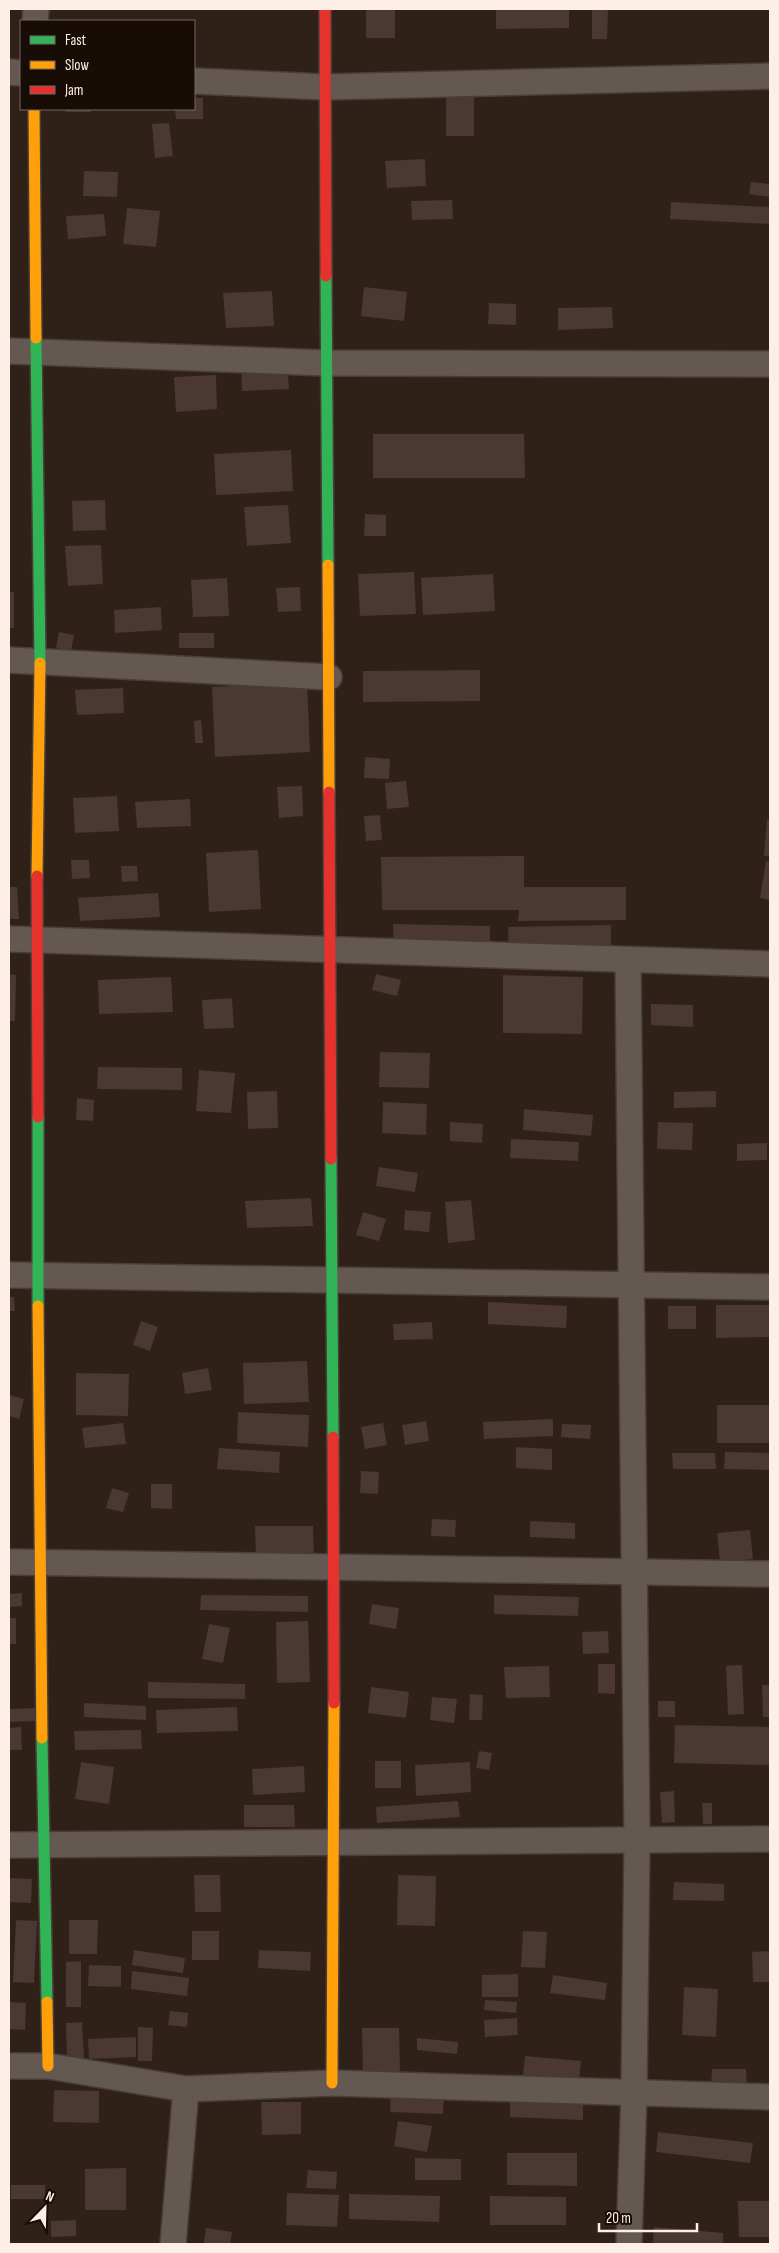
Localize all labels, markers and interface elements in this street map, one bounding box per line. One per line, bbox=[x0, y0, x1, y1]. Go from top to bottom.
legend bbox=[20, 20, 195, 110]
text: Fast bbox=[65, 31, 87, 50]
text: Slow bbox=[65, 56, 89, 75]
text: Jam bbox=[64, 81, 83, 100]
north arrow bbox=[20, 2183, 70, 2233]
text: N bbox=[43, 2187, 57, 2206]
scale bar bbox=[599, 2200, 696, 2232]
text: 20 m bbox=[606, 2209, 631, 2228]

